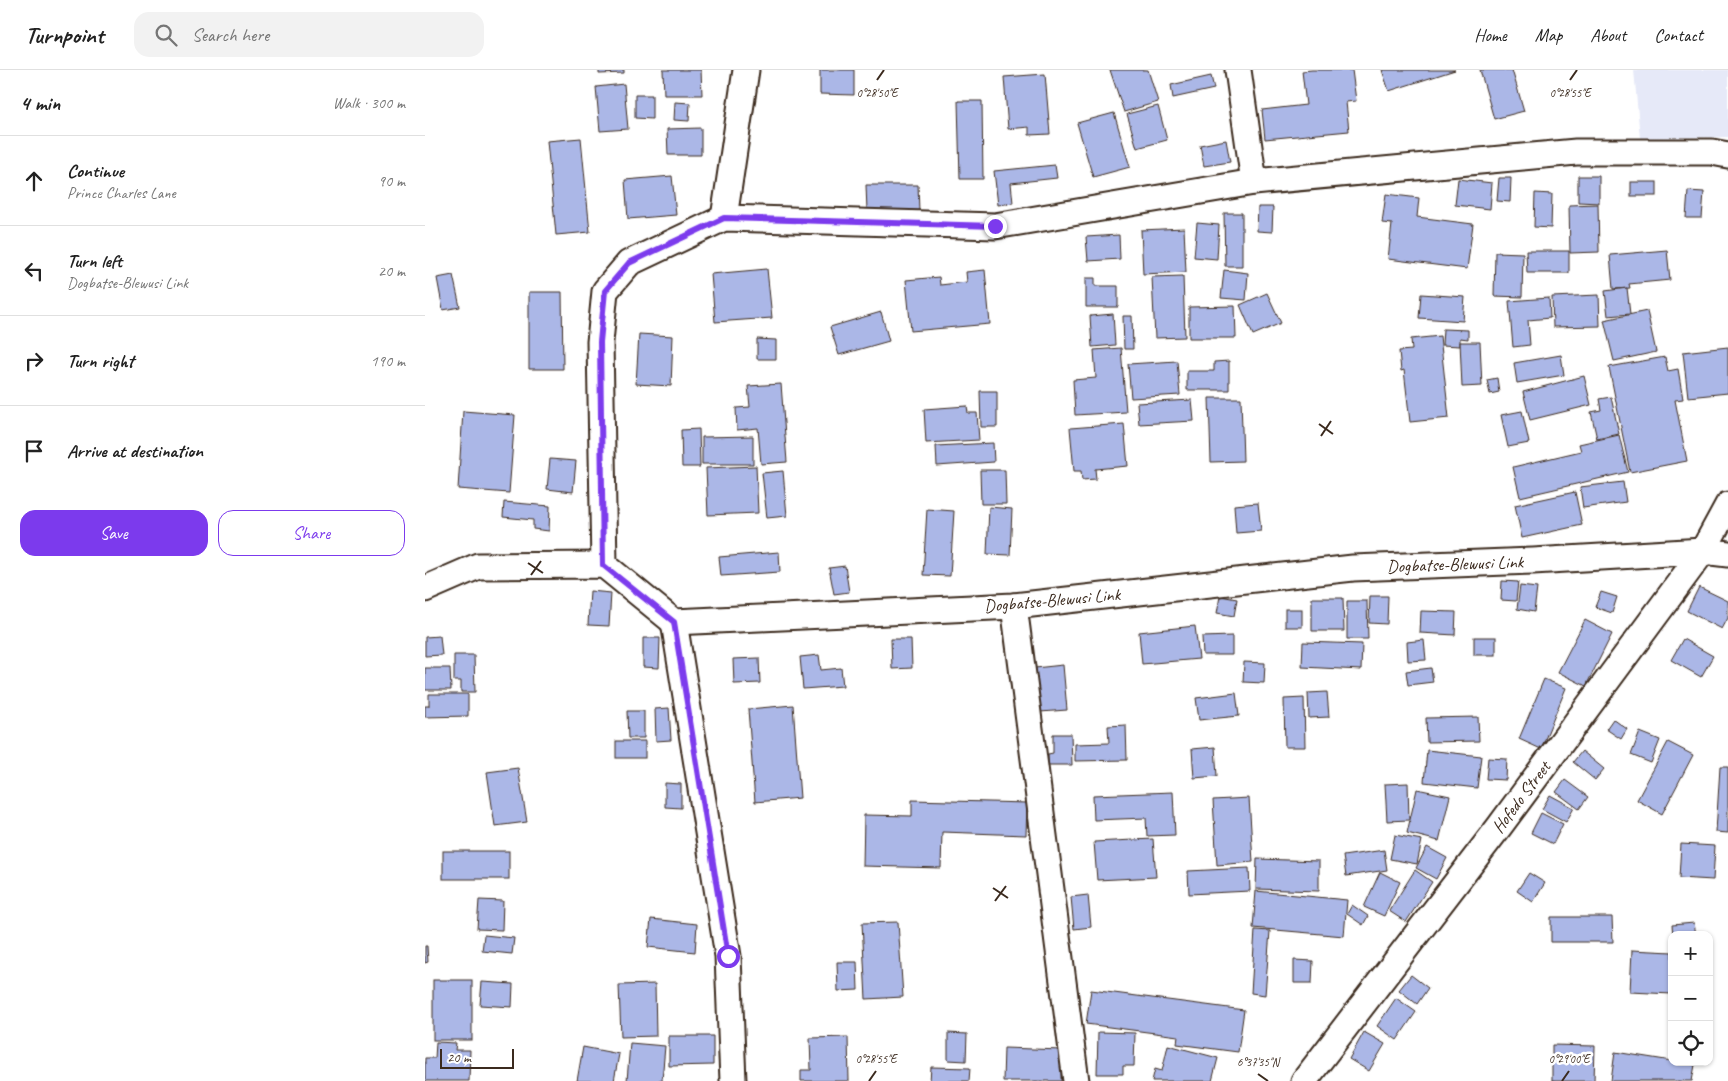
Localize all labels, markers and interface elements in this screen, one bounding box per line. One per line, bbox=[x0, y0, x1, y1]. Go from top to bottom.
search box bbox=[134, 12, 484, 57]
text: Turnpoint bbox=[25, 20, 104, 50]
icon: search bbox=[152, 21, 180, 49]
text: Search here bbox=[192, 23, 269, 47]
text: Home bbox=[1474, 24, 1507, 46]
text: Map bbox=[1535, 24, 1562, 46]
text: About bbox=[1590, 24, 1626, 46]
text: Contact bbox=[1654, 24, 1703, 46]
text: 0°28'50"E bbox=[857, 85, 899, 101]
text: 0°28'55"E bbox=[1550, 85, 1592, 101]
text: 4 min bbox=[20, 90, 60, 116]
text: Walk · 300 m bbox=[333, 93, 405, 113]
text: Continue bbox=[67, 159, 124, 183]
icon: ahead bbox=[20, 167, 48, 195]
text: 90 m bbox=[378, 171, 405, 191]
text: Prince Charles Lane bbox=[67, 183, 176, 203]
route end bbox=[984, 215, 1007, 238]
text: Turn left bbox=[67, 249, 122, 273]
icon: left bbox=[20, 257, 48, 285]
text: 20 m bbox=[378, 261, 405, 281]
text: Dogbatse-Blewusi Link bbox=[67, 273, 188, 293]
icon: right bbox=[20, 347, 48, 375]
text: Turn right bbox=[67, 349, 134, 373]
text: 190 m bbox=[371, 351, 405, 371]
icon: arrive bbox=[20, 437, 48, 465]
text: Arrive at destination bbox=[67, 439, 203, 463]
button: Save bbox=[20, 510, 208, 556]
button: Share bbox=[218, 510, 405, 556]
street label: Dogbatse-Blewusi Link bbox=[1386, 551, 1525, 577]
street label: Dogbatse-Blewusi Link bbox=[983, 583, 1122, 617]
street label: Hofedo Street bbox=[1487, 755, 1556, 837]
map controls bbox=[1668, 931, 1713, 1066]
button: + bbox=[1668, 931, 1713, 976]
route start bbox=[717, 945, 740, 968]
button: − bbox=[1668, 976, 1713, 1021]
button: locate bbox=[1668, 1021, 1713, 1066]
scale bar bbox=[440, 1046, 514, 1069]
text: 20 m bbox=[447, 1049, 471, 1066]
text: 0°28'55"E bbox=[856, 1051, 898, 1067]
text: 0°29'00"E bbox=[1549, 1051, 1591, 1067]
text: 6°37'35"N bbox=[1237, 1054, 1281, 1070]

